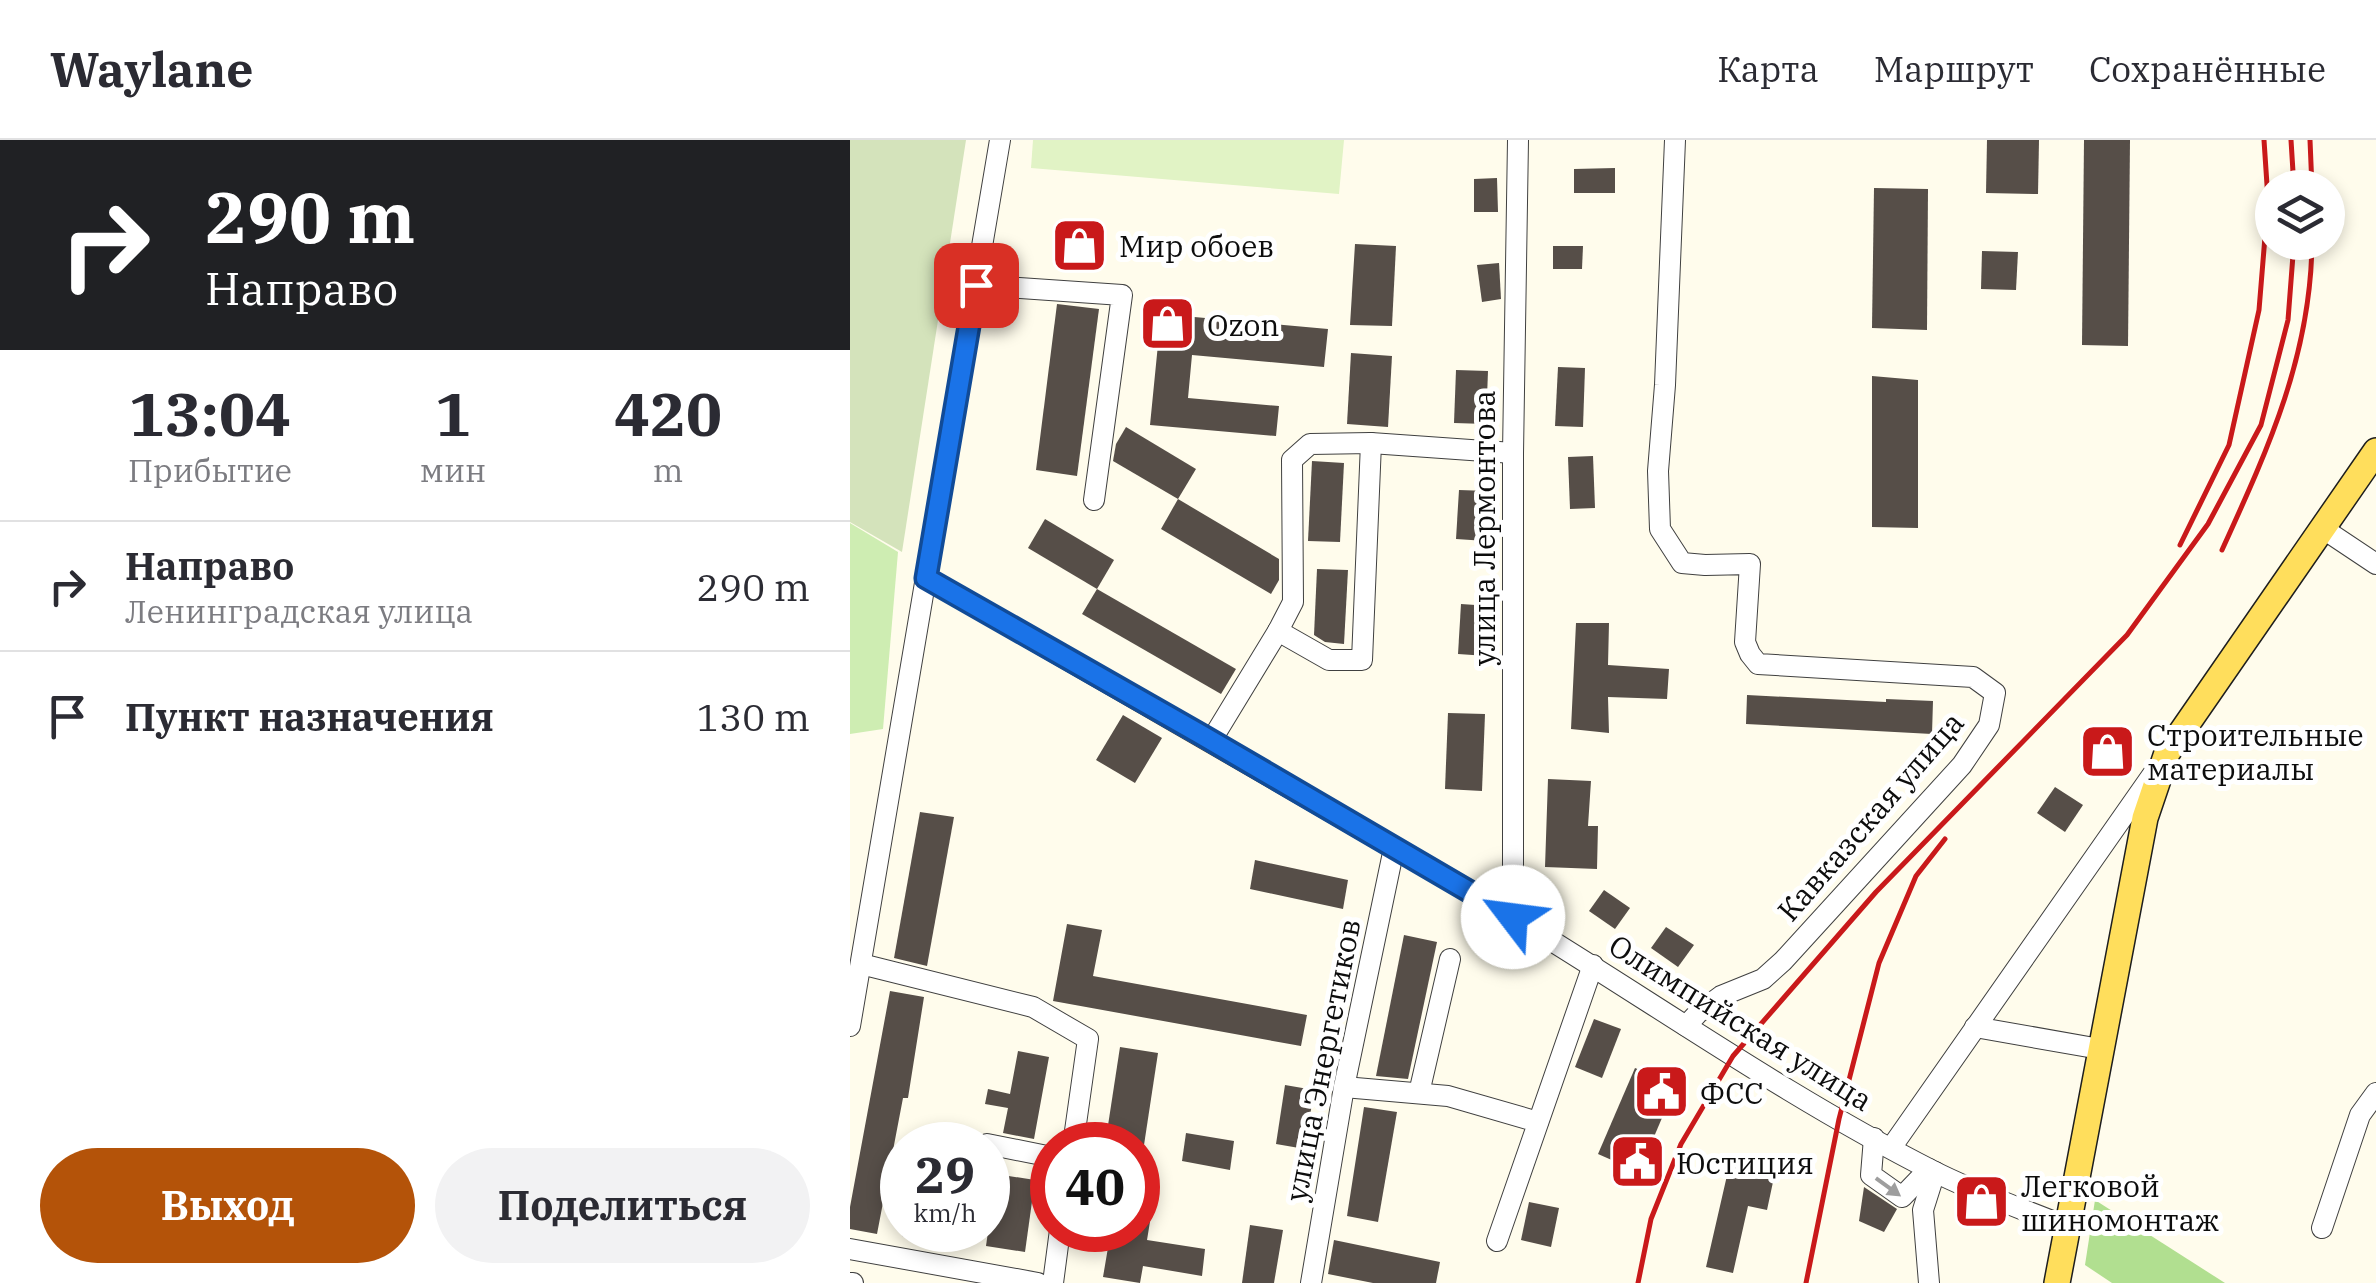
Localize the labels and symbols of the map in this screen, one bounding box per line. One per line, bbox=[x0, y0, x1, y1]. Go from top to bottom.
shop icon: Мир обоев bbox=[1050, 215, 1110, 275]
place label: Мир обоев bbox=[1119, 226, 1274, 265]
pin bbox=[934, 243, 1019, 328]
shop icon: Ozon bbox=[1138, 294, 1198, 354]
place label: Ozon bbox=[1207, 305, 1280, 344]
street label: улица Лермонтова bbox=[1464, 390, 1503, 666]
street label: Кавказская улица bbox=[1768, 703, 1972, 929]
place label: Строительные материалы bbox=[2147, 715, 2364, 788]
shop icon: Строительные материалы bbox=[2078, 721, 2138, 781]
position arrow bbox=[1461, 865, 1565, 969]
street label: улица Энергетиков bbox=[1276, 916, 1368, 1204]
street label: Олимпийская улица bbox=[1602, 925, 1880, 1119]
public building icon: ФСС bbox=[1631, 1062, 1691, 1122]
place label: ФСС bbox=[1700, 1073, 1764, 1112]
speed limit sign: 40 bbox=[1030, 1122, 1160, 1252]
public building icon: Юстиция bbox=[1607, 1132, 1667, 1192]
place label: Юстиция bbox=[1676, 1143, 1814, 1182]
place label: Легковой шиномонтаж bbox=[2021, 1166, 2219, 1239]
shop icon: Легковой шиномонтаж bbox=[1952, 1172, 2012, 1232]
one-way arrow bbox=[1874, 1177, 1901, 1196]

